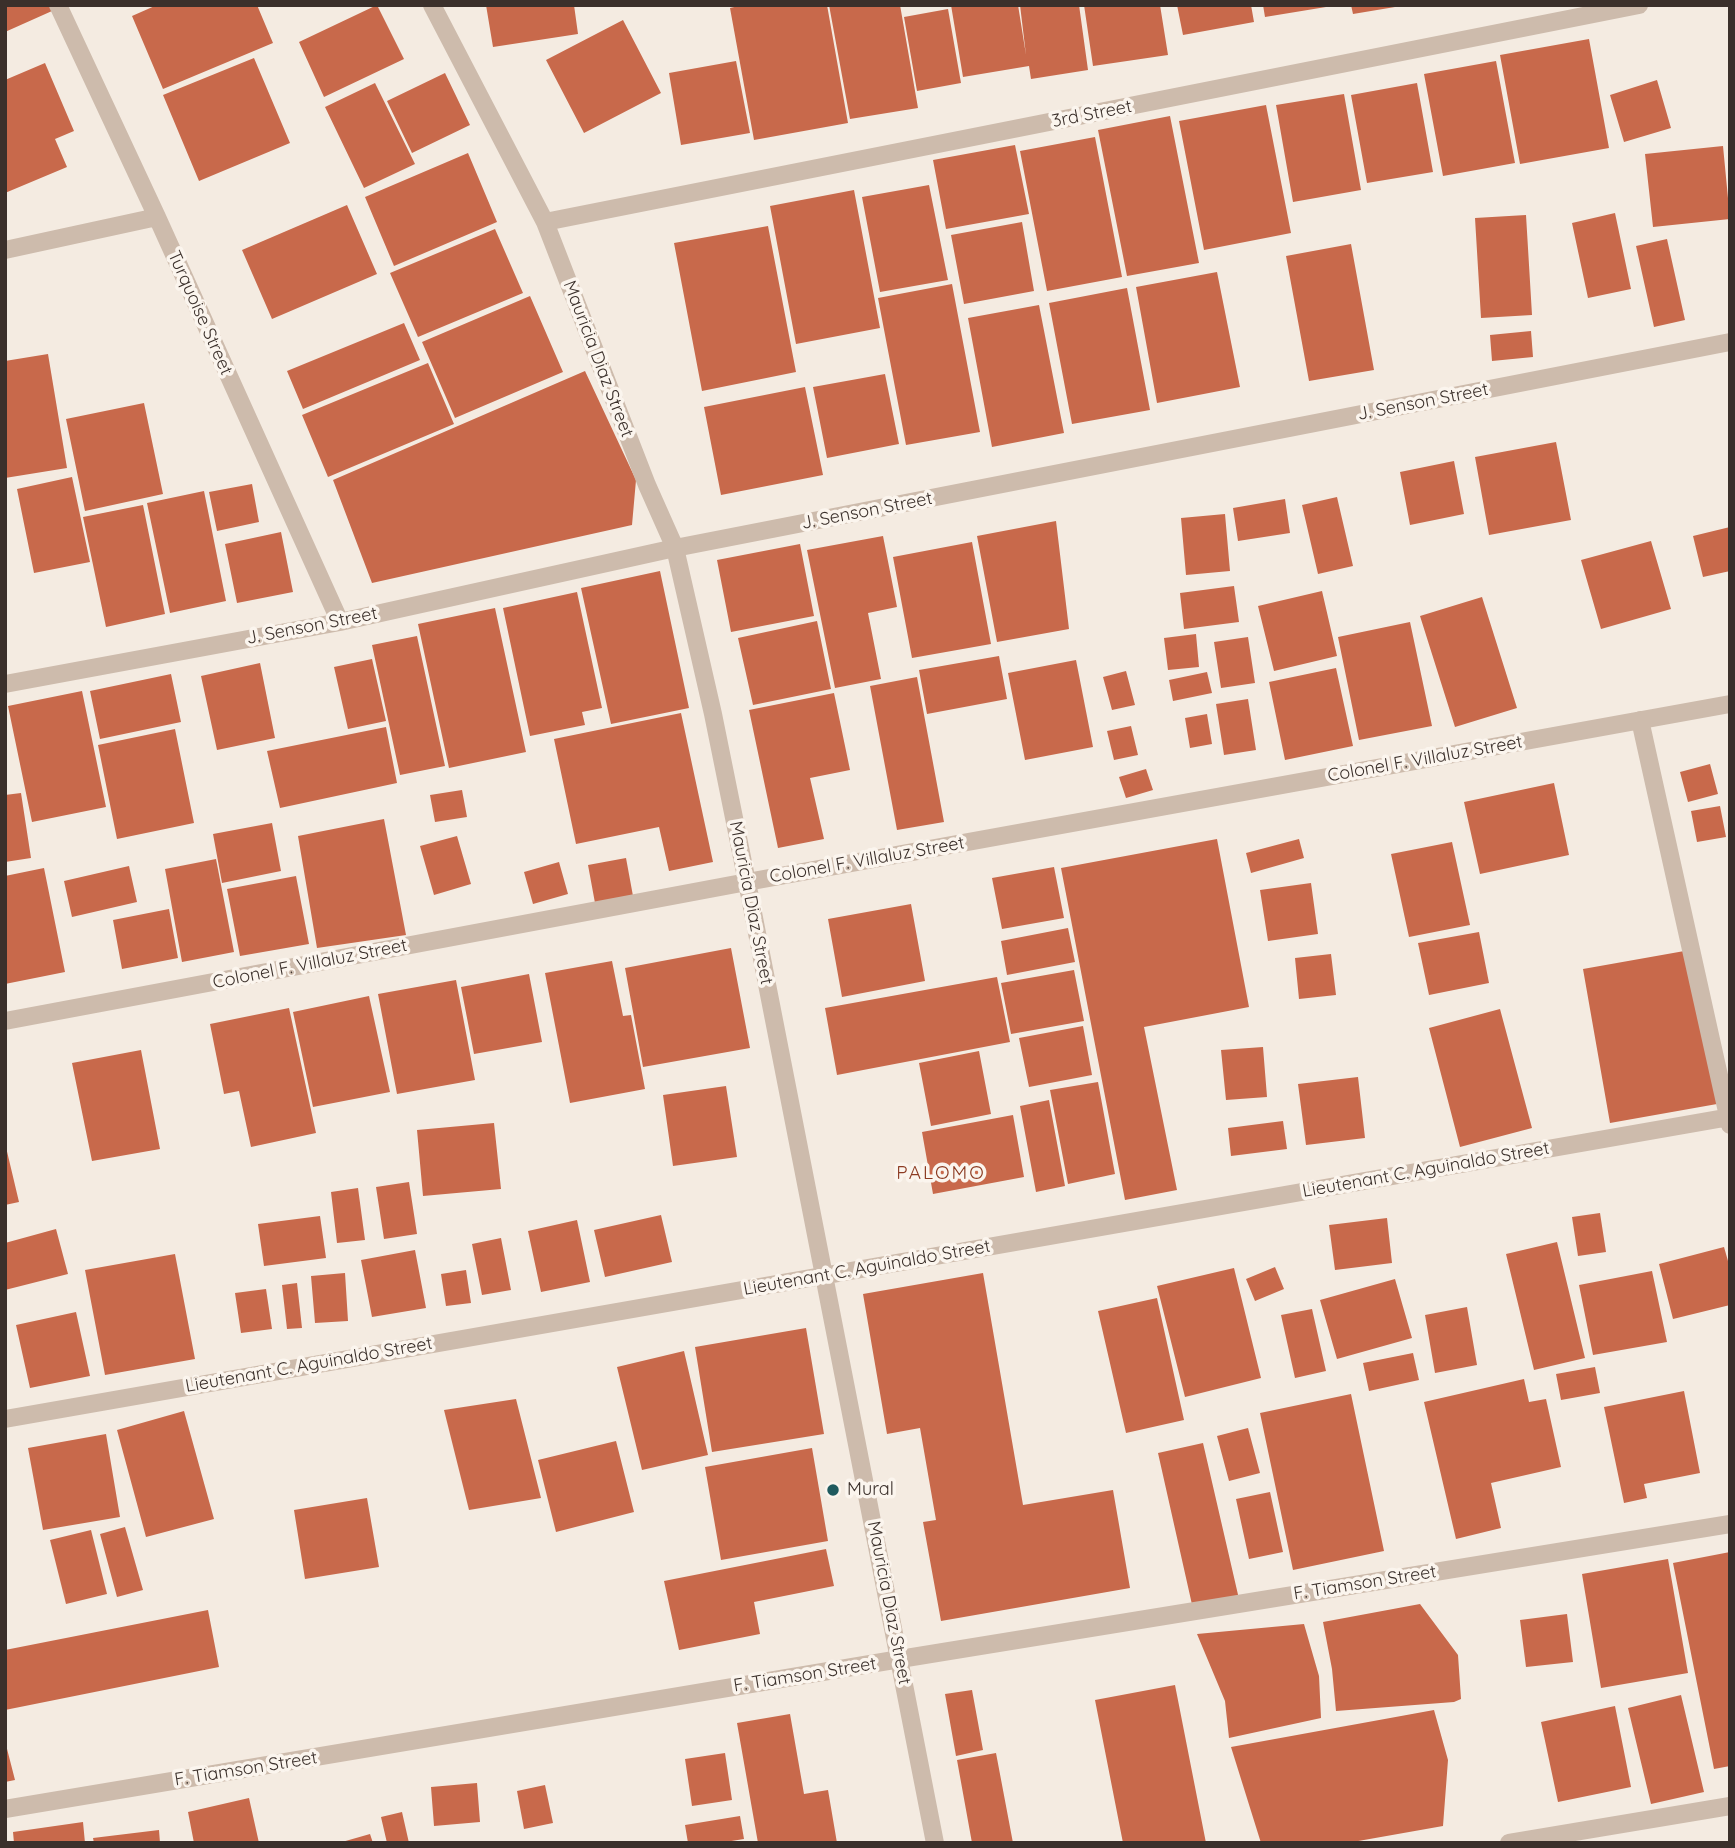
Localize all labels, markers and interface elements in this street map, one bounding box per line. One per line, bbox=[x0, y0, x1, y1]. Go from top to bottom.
street label: 3rd Street bbox=[1050, 96, 1134, 132]
street label: Turquoise Street bbox=[163, 247, 237, 379]
street label: Mauricia Diaz Street bbox=[558, 278, 638, 440]
street label: J. Senson Street bbox=[1356, 379, 1490, 425]
street label: J. Senson Street bbox=[800, 488, 934, 534]
street label: J. Senson Street bbox=[245, 603, 379, 649]
street label: Colonel F. Villaluz Street bbox=[1326, 731, 1524, 787]
street label: Mauricia Diaz Street bbox=[725, 819, 777, 987]
street label: Colonel F. Villaluz Street bbox=[768, 832, 966, 888]
street label: Colonel F. Villaluz Street bbox=[211, 935, 409, 993]
street label: Lieutenant C. Aguinaldo Street bbox=[1301, 1138, 1551, 1202]
district label: PALOMO bbox=[897, 1162, 985, 1184]
street label: Lieutenant C. Aguinaldo Street bbox=[742, 1236, 992, 1300]
street label: Lieutenant C. Aguinaldo Street bbox=[184, 1333, 434, 1397]
place label: Mural bbox=[847, 1479, 894, 1501]
marker: Mural bbox=[825, 1482, 841, 1498]
street label: Mauricia Diaz Street bbox=[863, 1519, 915, 1687]
street label: F. Tiamson Street bbox=[1292, 1561, 1438, 1605]
street label: F. Tiamson Street bbox=[732, 1653, 878, 1697]
street label: F. Tiamson Street bbox=[173, 1747, 319, 1791]

